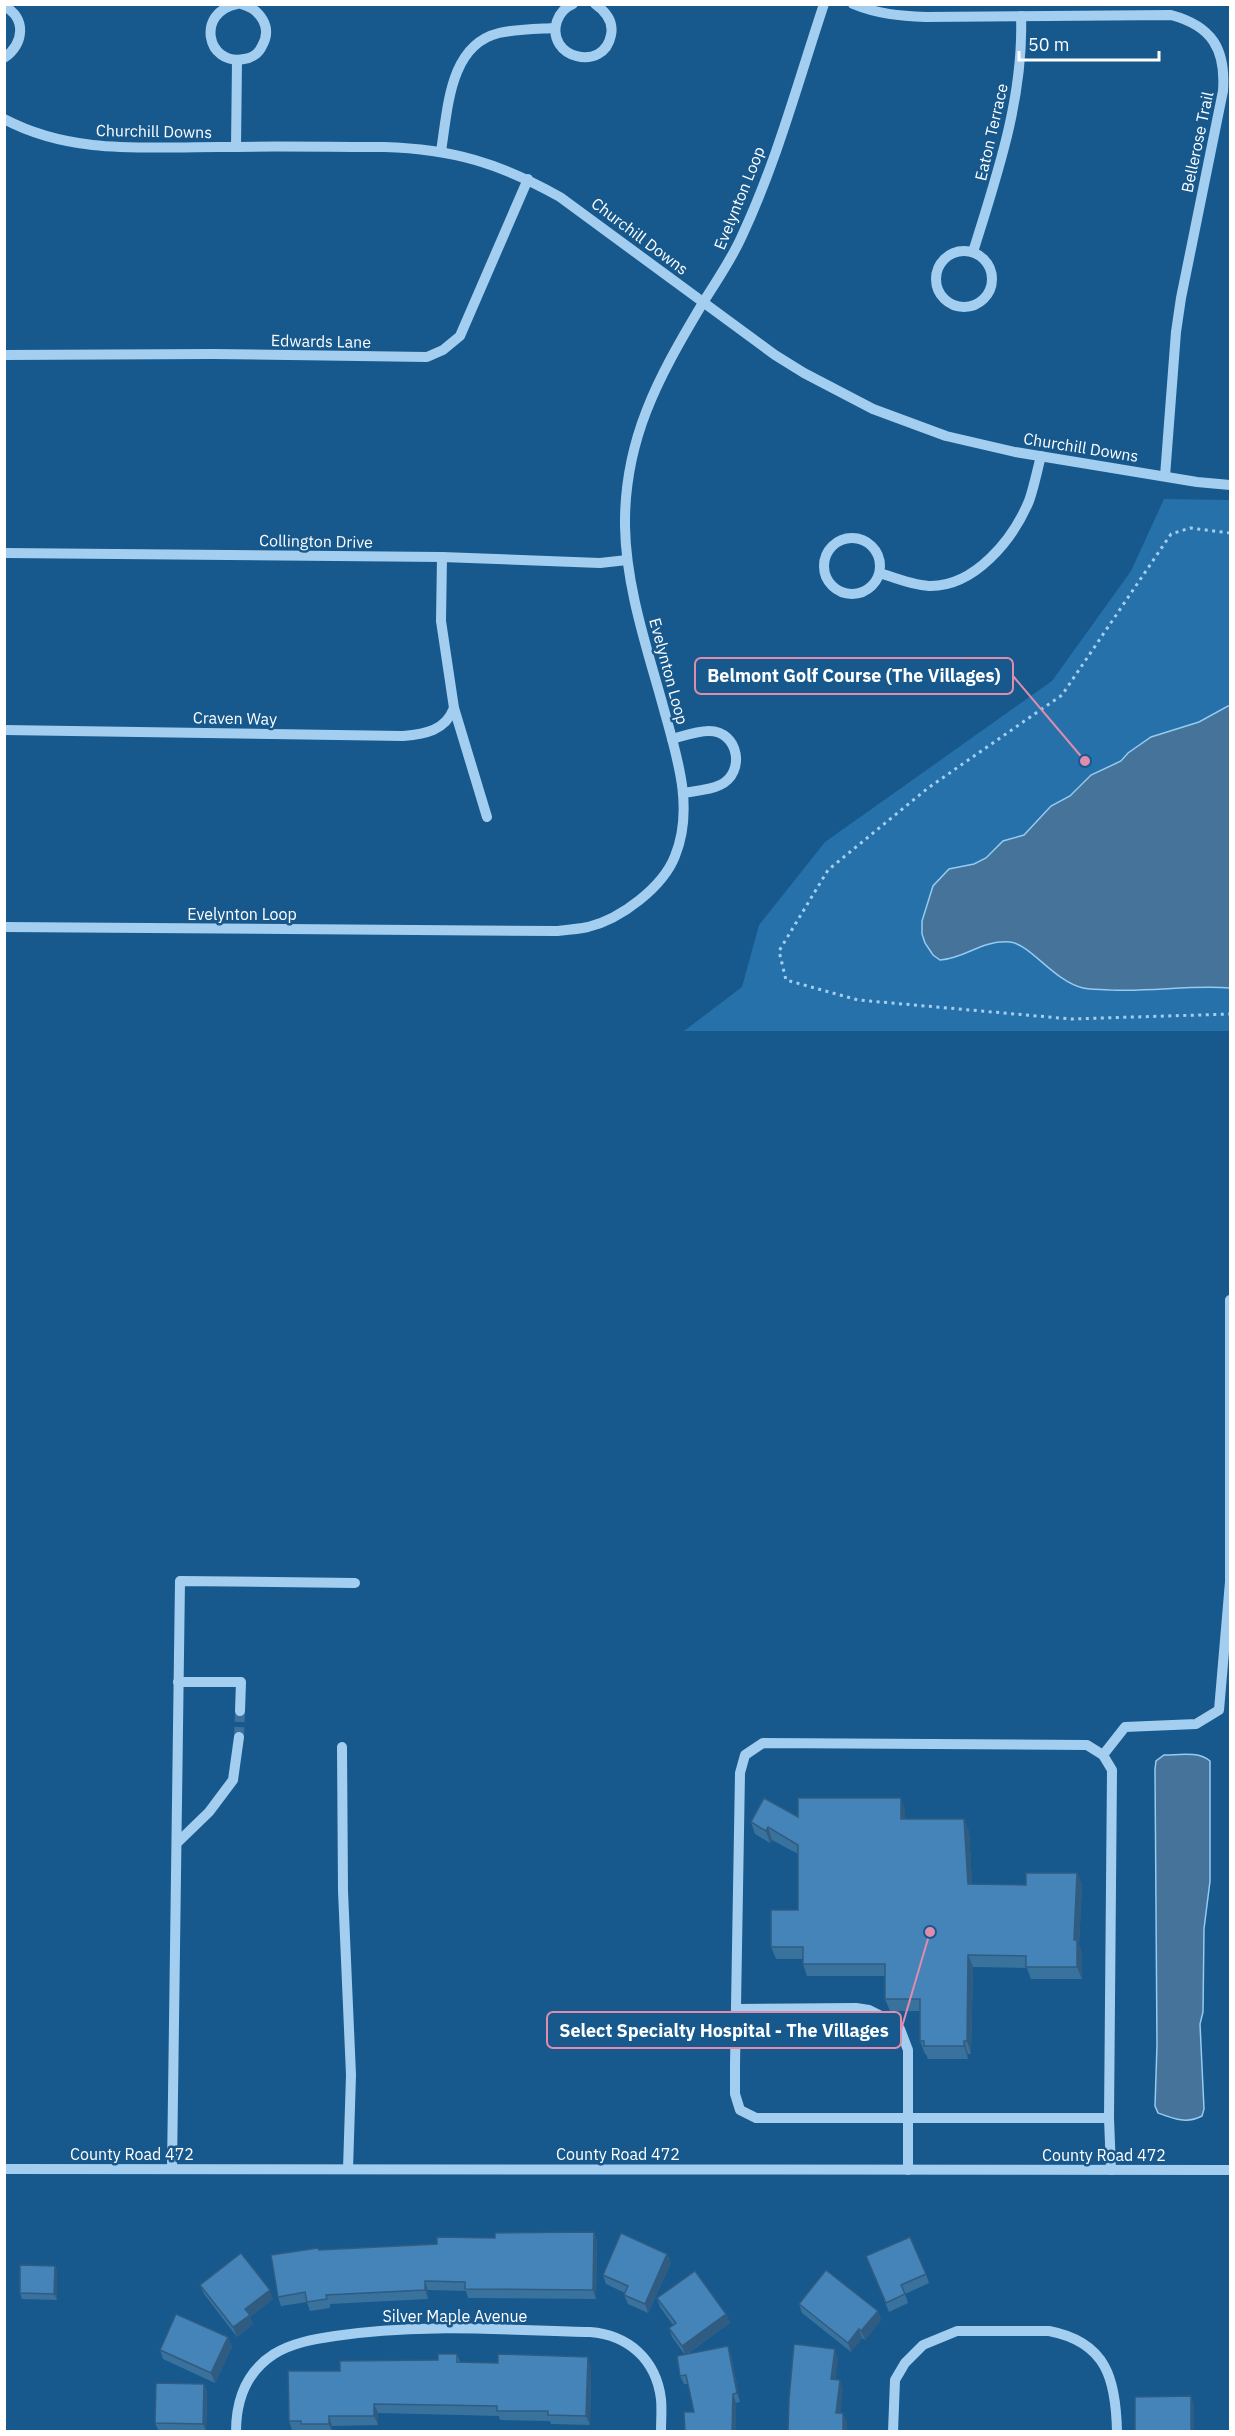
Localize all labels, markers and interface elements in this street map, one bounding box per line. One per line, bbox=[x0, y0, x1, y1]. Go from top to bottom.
scale bar bbox=[1019, 24, 1158, 62]
text: 50 m bbox=[1028, 33, 1070, 56]
street label: Eaton Terrace bbox=[970, 81, 1012, 183]
street label: Bellerose Trail bbox=[1177, 90, 1217, 194]
street label: Churchill Downs bbox=[96, 120, 212, 142]
street label: Evelynton Loop bbox=[709, 143, 769, 253]
street label: Churchill Downs bbox=[588, 193, 692, 279]
street label: Edwards Lane bbox=[271, 330, 371, 352]
street label: Churchill Downs bbox=[1022, 428, 1140, 466]
street label: Collington Drive bbox=[259, 530, 373, 552]
street label: Evelynton Loop bbox=[645, 615, 693, 727]
callout: Belmont Golf Course (The Villages) bbox=[695, 658, 1013, 694]
text: Belmont Golf Course (The Villages) bbox=[707, 664, 1001, 687]
street label: Craven Way bbox=[193, 707, 277, 729]
street label: Evelynton Loop bbox=[187, 904, 297, 924]
callout: Select Specialty Hospital - The Villages bbox=[547, 2012, 901, 2048]
text: Select Specialty Hospital - The Villages bbox=[559, 2019, 889, 2042]
street label: County Road 472 bbox=[70, 2144, 194, 2164]
street label: County Road 472 bbox=[556, 2144, 680, 2164]
street label: County Road 472 bbox=[1042, 2145, 1166, 2165]
street label: Silver Maple Avenue bbox=[383, 2306, 528, 2326]

